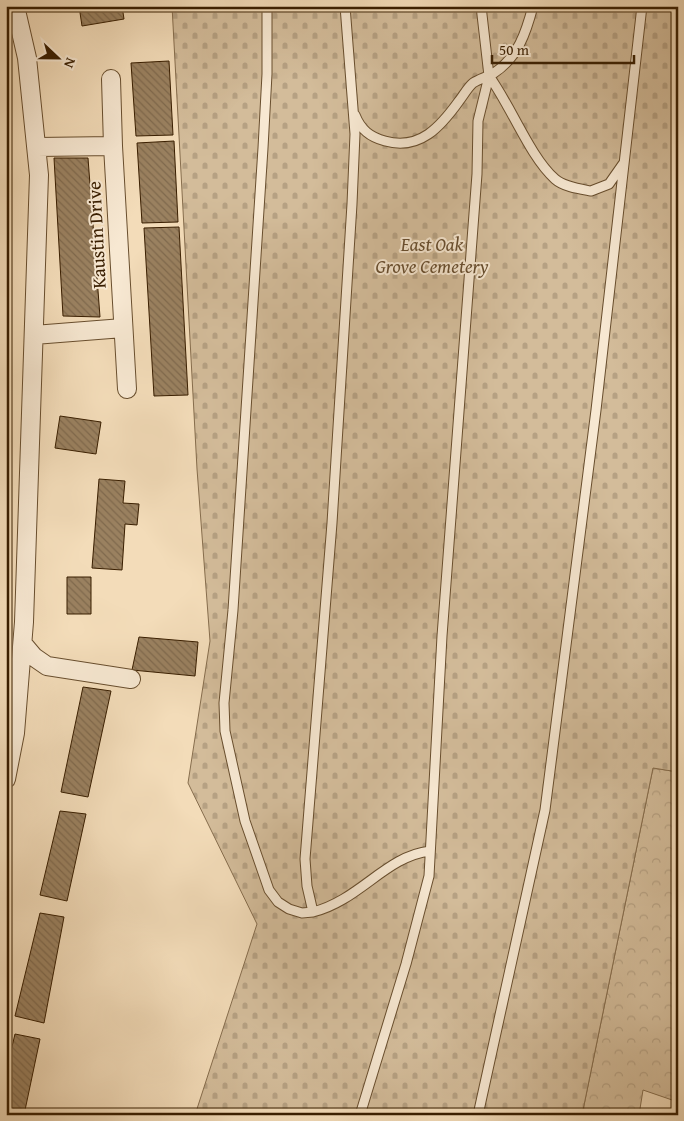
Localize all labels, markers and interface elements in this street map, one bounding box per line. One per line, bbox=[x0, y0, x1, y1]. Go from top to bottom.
north arrow bbox=[32, 32, 82, 82]
scale bar bbox=[492, 32, 634, 64]
text: 50 m bbox=[499, 39, 530, 60]
text: N bbox=[59, 55, 81, 72]
street label: Kaustin Drive bbox=[79, 180, 113, 289]
park label: East Oak Grove Cemetery bbox=[376, 230, 489, 280]

